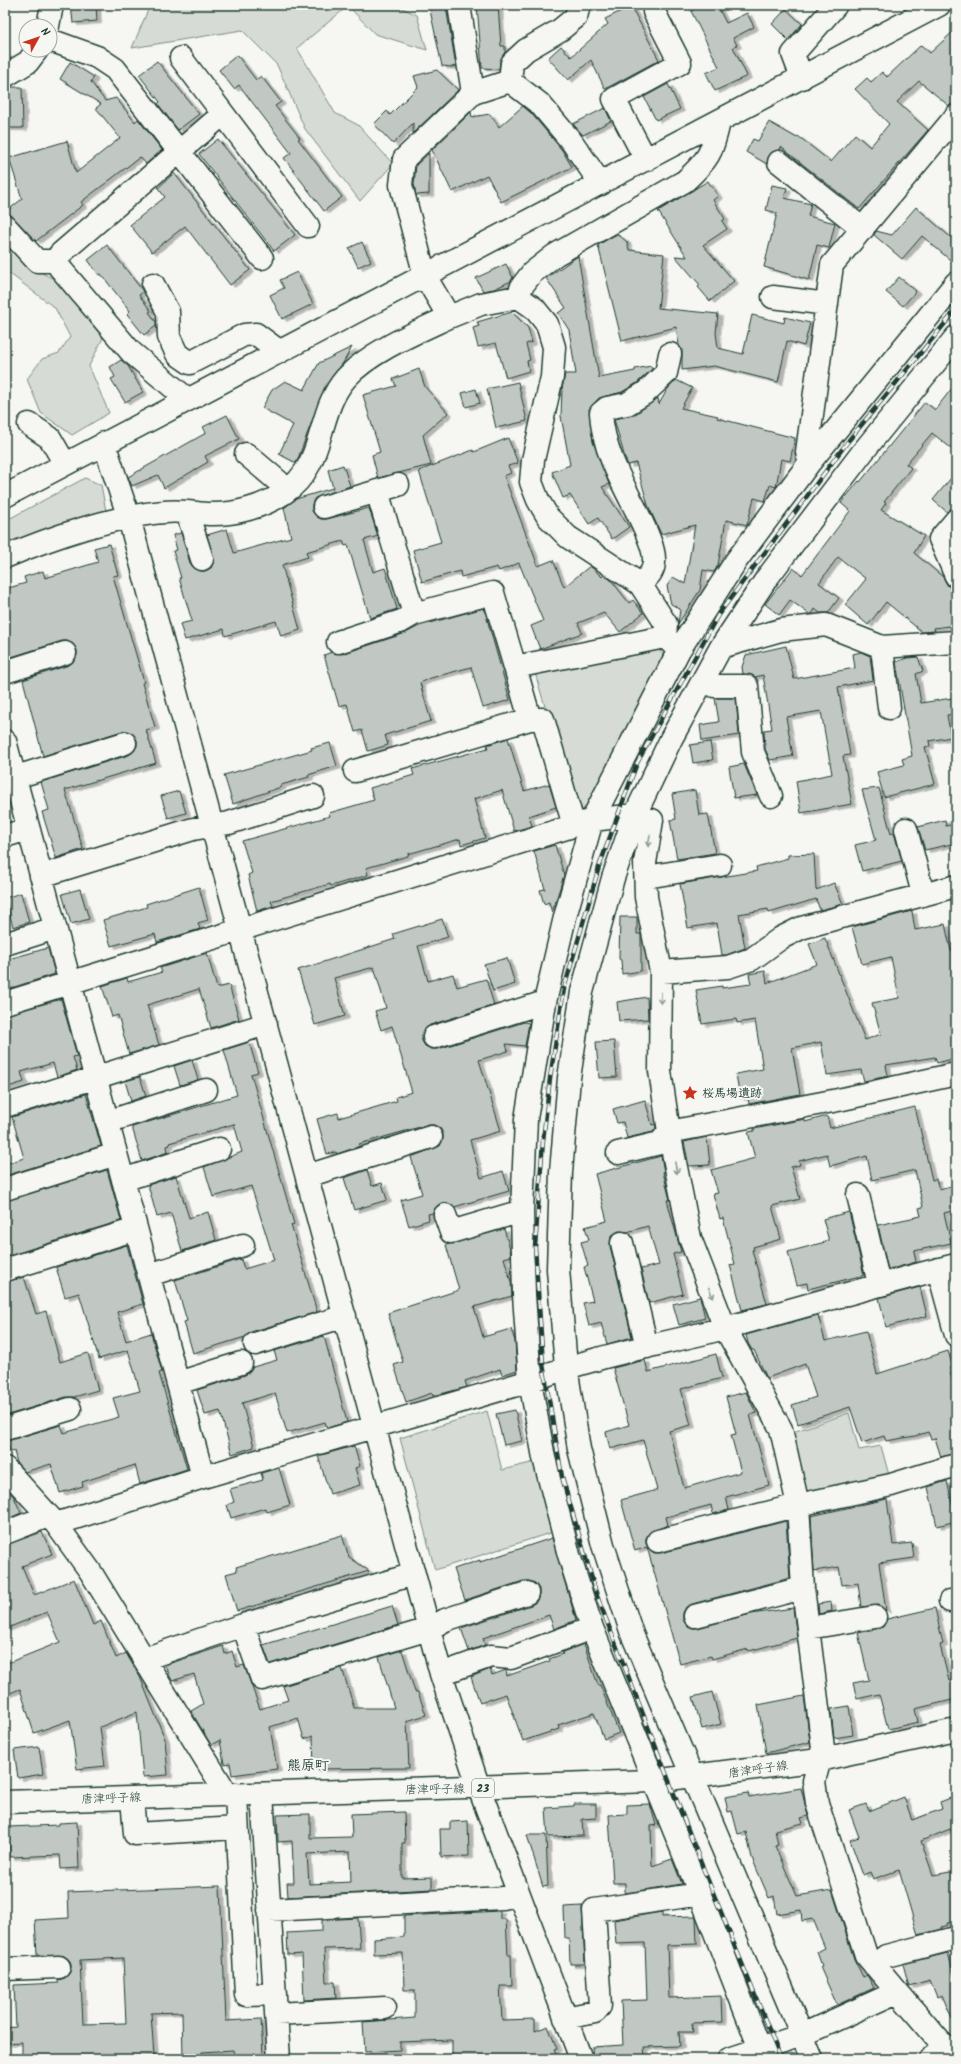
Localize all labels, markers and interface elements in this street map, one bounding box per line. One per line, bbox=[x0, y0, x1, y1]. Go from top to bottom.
north arrow bbox=[18, 18, 58, 58]
text: N bbox=[36, 24, 54, 41]
one-way arrow bbox=[644, 834, 652, 847]
one-way arrow bbox=[657, 991, 665, 1004]
place icon: 桜馬場遺跡 bbox=[681, 1084, 699, 1102]
place label: 桜馬場遺跡 bbox=[702, 1084, 762, 1103]
one-way arrow bbox=[672, 1161, 680, 1174]
one-way arrow bbox=[707, 1287, 715, 1299]
district label: 熊原町 bbox=[287, 1755, 329, 1777]
street label: 唐津呼子線 bbox=[727, 1756, 789, 1783]
street label: 唐津呼子線 bbox=[405, 1779, 465, 1800]
road number: 23 bbox=[472, 1779, 494, 1797]
street label: 唐津呼子線 bbox=[81, 1788, 141, 1809]

